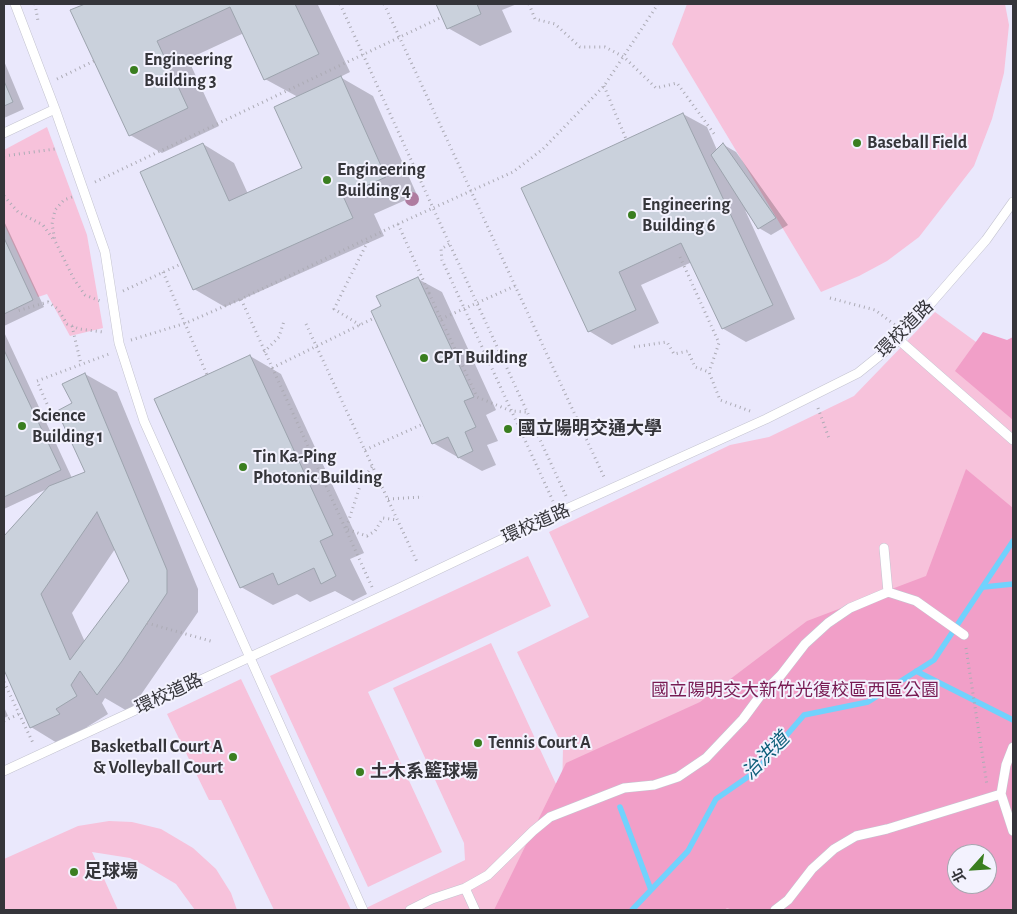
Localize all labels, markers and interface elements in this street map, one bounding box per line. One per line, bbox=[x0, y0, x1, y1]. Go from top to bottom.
place label: Engineering Building 3 bbox=[144, 49, 232, 92]
marker: Engineering Building 3 bbox=[128, 64, 140, 76]
place label: Baseball Field bbox=[867, 132, 967, 154]
marker: Baseball Field bbox=[851, 137, 863, 149]
place label: Engineering Building 4 bbox=[337, 159, 425, 202]
marker: Engineering Building 4 bbox=[321, 174, 333, 186]
place label: Engineering Building 6 bbox=[642, 194, 730, 236]
marker: Engineering Building 6 bbox=[626, 209, 638, 221]
street label: 環校道路 bbox=[872, 296, 938, 362]
place label: CPT Building bbox=[434, 347, 527, 369]
marker: CPT Building bbox=[418, 352, 430, 364]
place label: Science Building 1 bbox=[32, 405, 103, 448]
place label: 國立陽明交通大學 bbox=[518, 418, 662, 440]
marker: Science Building 1 bbox=[16, 420, 28, 432]
marker: 國立陽明交通大學 bbox=[502, 423, 514, 435]
place label: Tin Ka-Ping Photonic Building bbox=[253, 446, 382, 488]
marker: Tin Ka-Ping Photonic Building bbox=[237, 461, 249, 473]
street label: 環校道路 bbox=[499, 499, 573, 549]
street label: 環校道路 bbox=[132, 669, 206, 719]
park label: 國立陽明交大新竹光復校區西區公園 bbox=[651, 680, 939, 702]
water label: 治洪道 bbox=[738, 728, 794, 784]
place label: Tennis Court A bbox=[488, 732, 591, 754]
place label: Basketball Court A & Volleyball Court bbox=[90, 736, 223, 779]
marker: Tennis Court A bbox=[472, 737, 484, 749]
marker: Basketball Court A & Volleyball Court bbox=[227, 751, 239, 763]
place label: 土木系籃球場 bbox=[370, 761, 478, 783]
marker: 土木系籃球場 bbox=[354, 766, 366, 778]
north arrow bbox=[947, 844, 997, 894]
place label: 足球場 bbox=[84, 861, 138, 883]
marker: 足球場 bbox=[68, 866, 80, 878]
text: 北 bbox=[950, 866, 969, 884]

